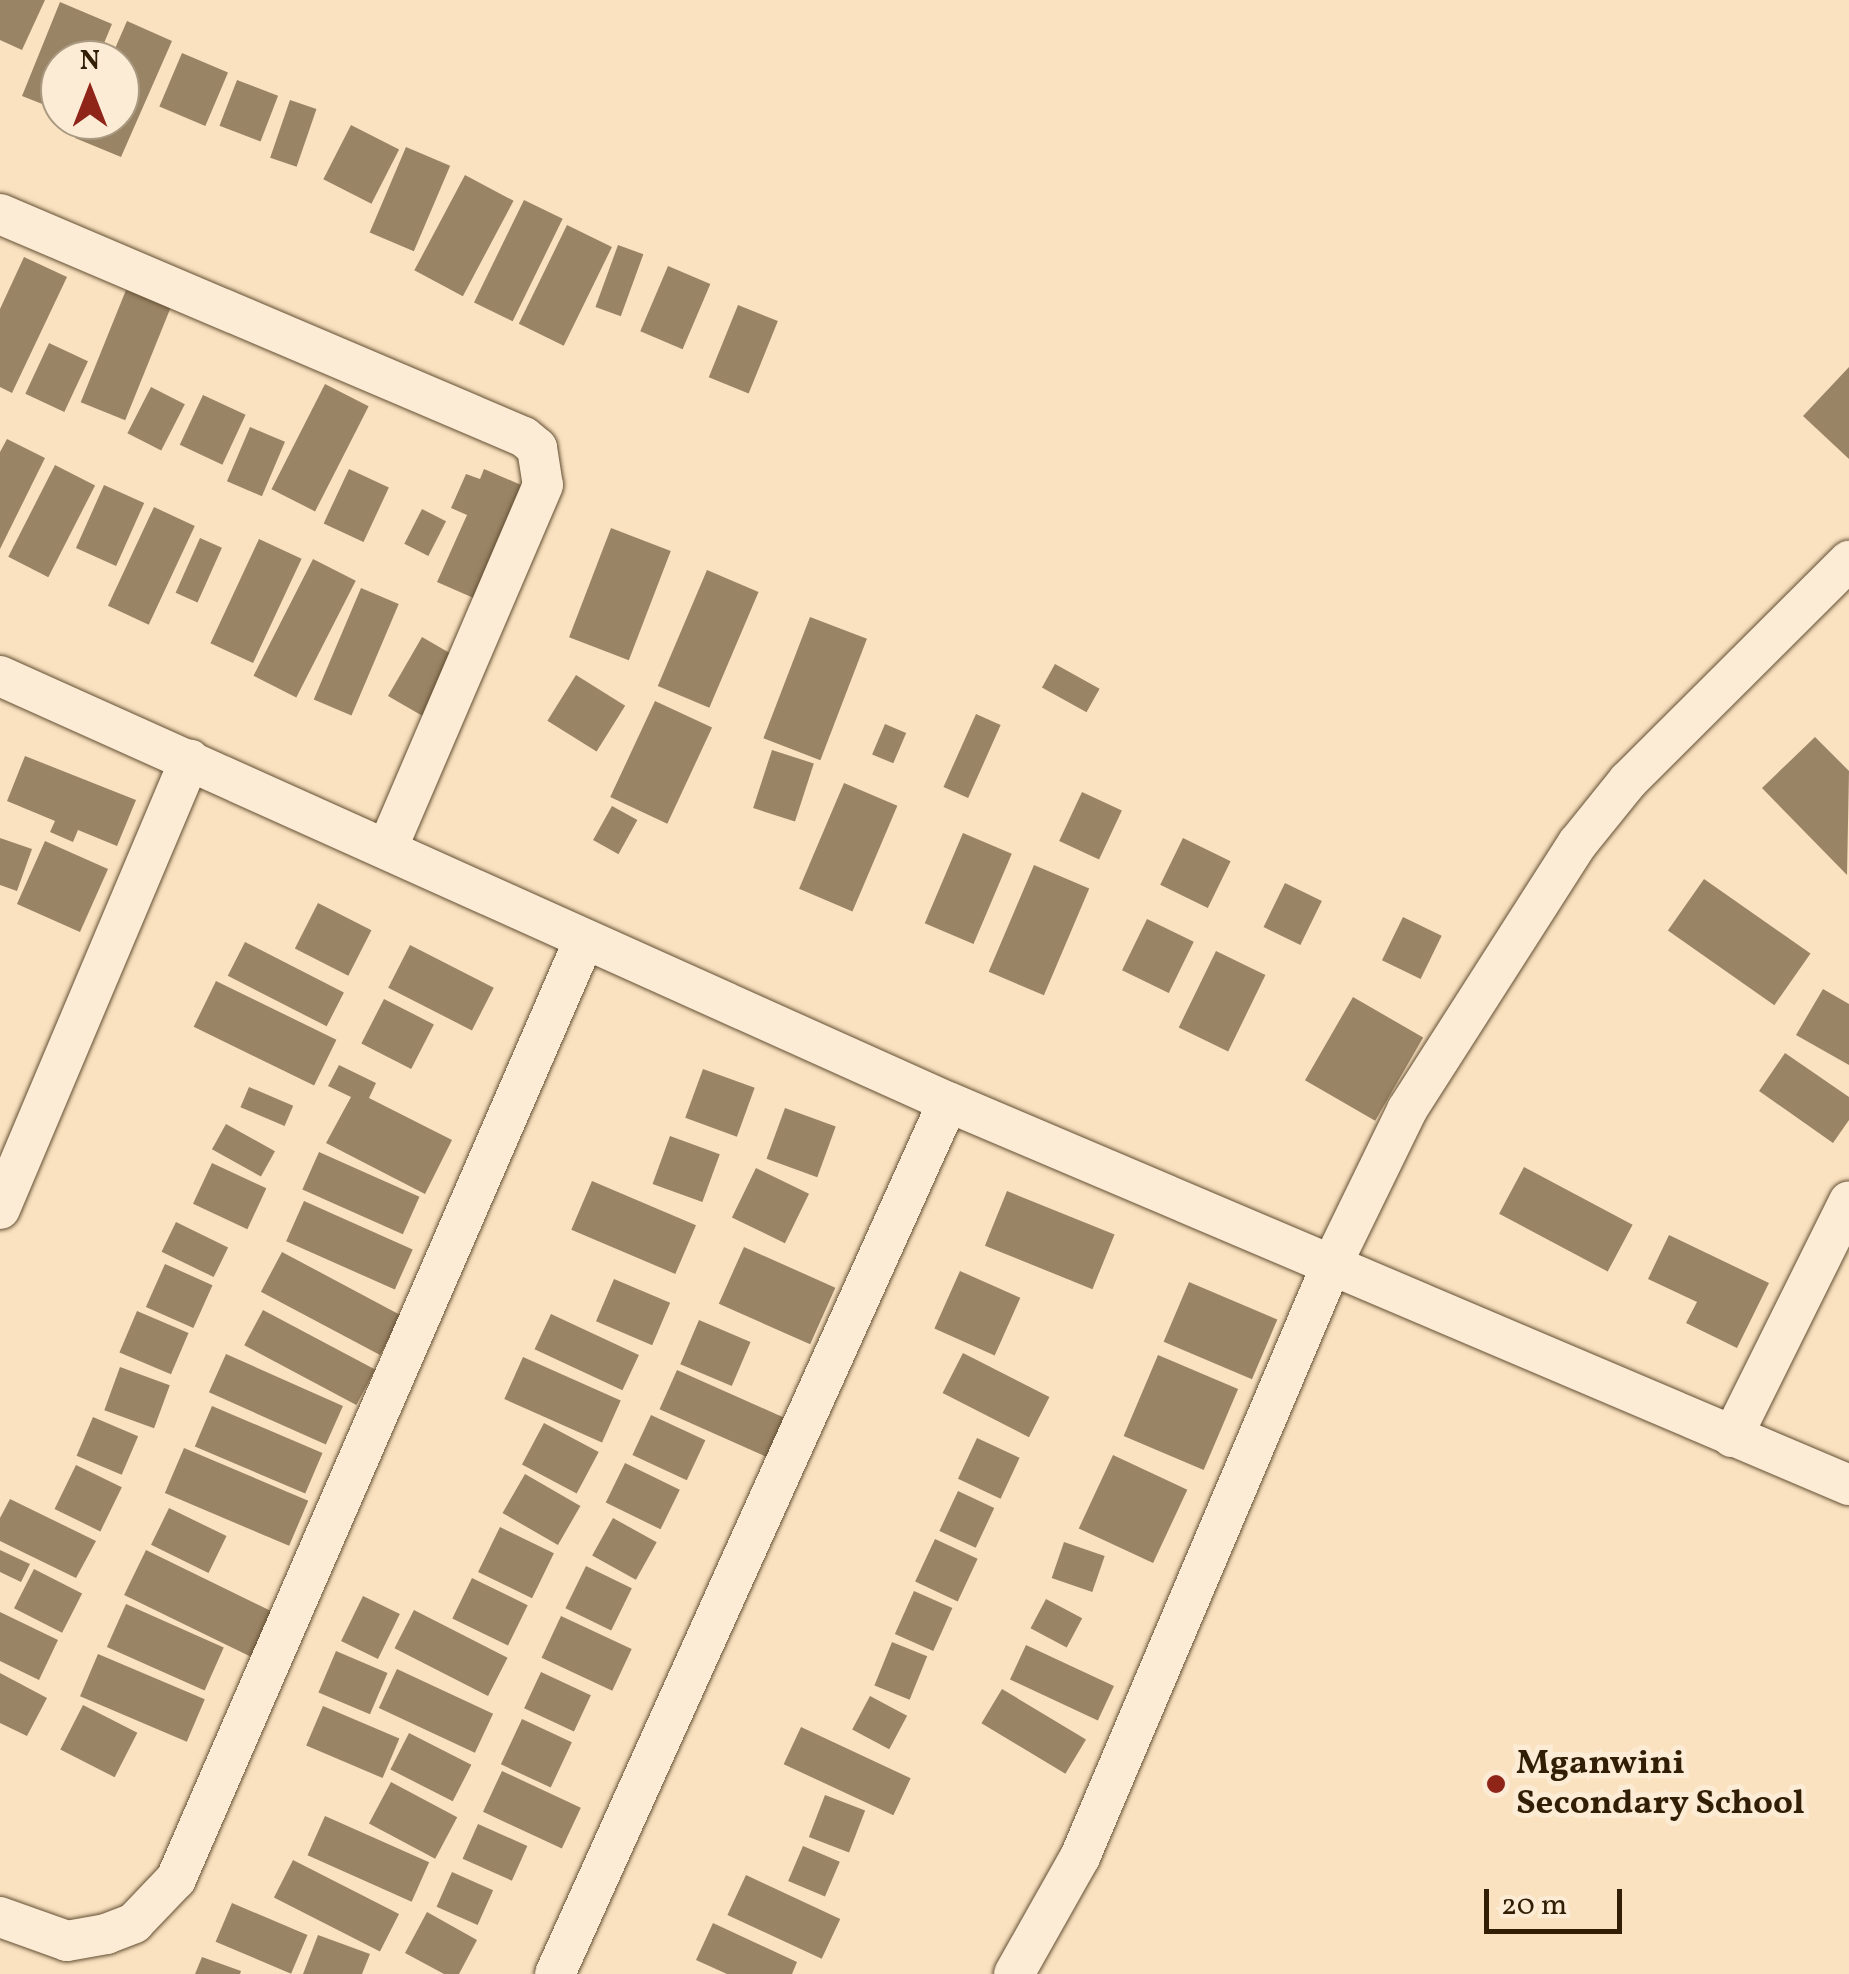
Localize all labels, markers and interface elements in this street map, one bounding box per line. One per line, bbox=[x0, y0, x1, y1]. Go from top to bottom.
north arrow bbox=[40, 40, 140, 140]
text: N bbox=[80, 42, 100, 81]
place label: Mganwini Secondary School bbox=[1516, 1743, 1805, 1825]
marker: Mganwini Secondary School bbox=[1485, 1773, 1507, 1795]
scale bar bbox=[1489, 1869, 1626, 1931]
text: 20 m bbox=[1501, 1885, 1567, 1927]

